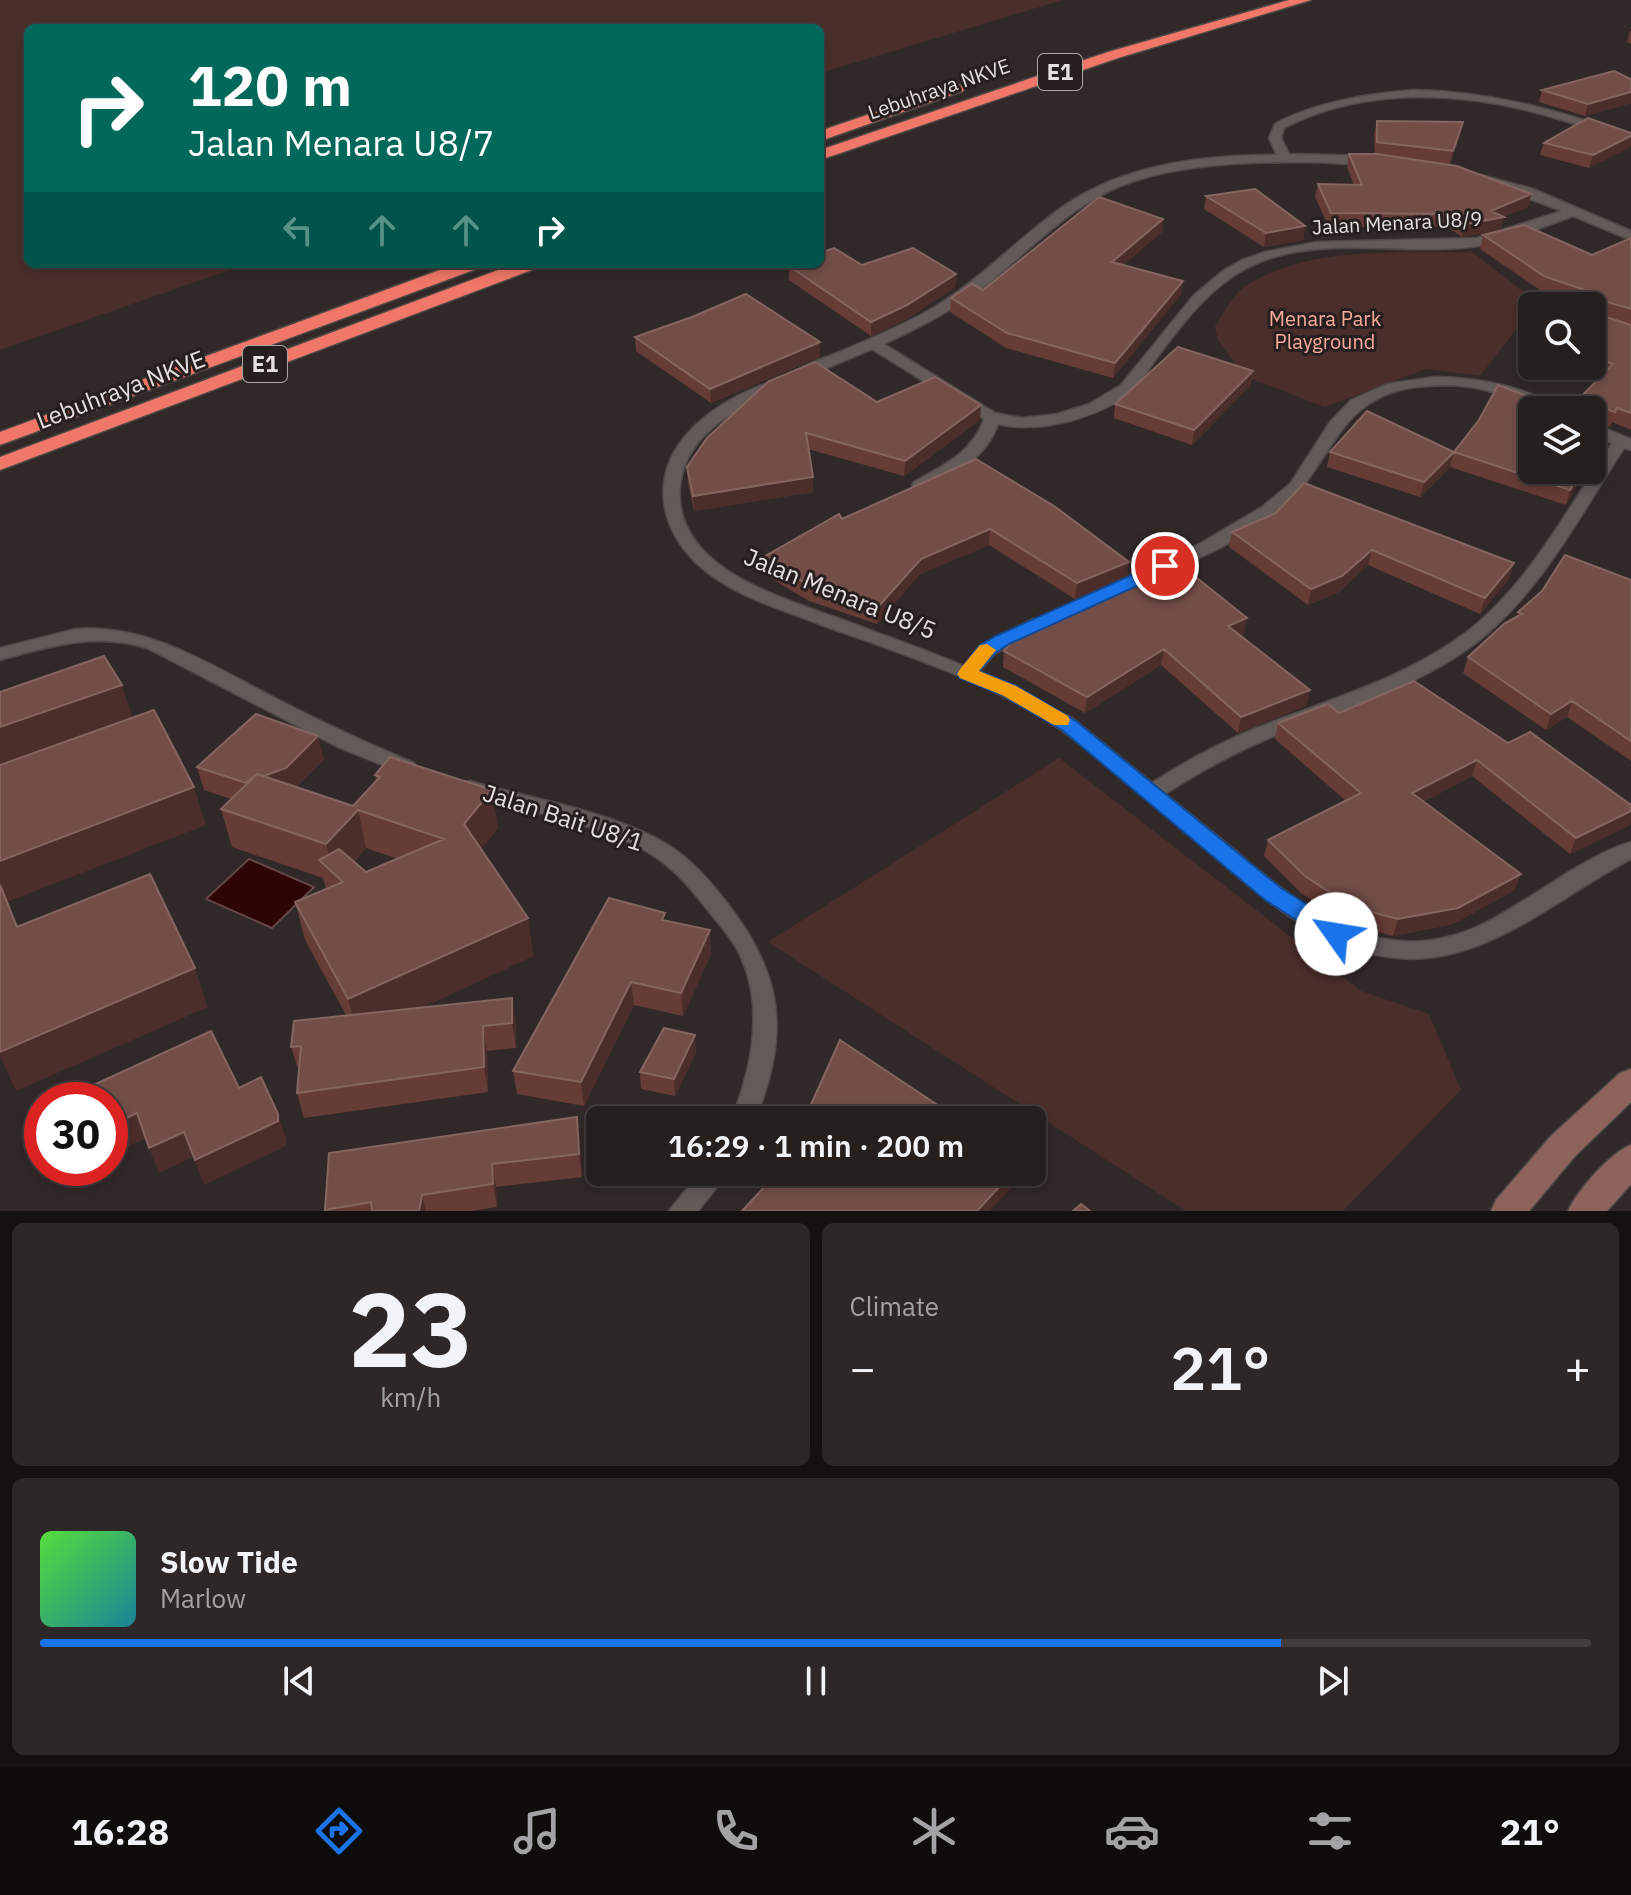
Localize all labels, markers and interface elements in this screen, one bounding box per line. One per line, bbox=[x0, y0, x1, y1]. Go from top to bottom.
text: 120 m bbox=[188, 49, 352, 121]
street label: Lebuhraya NKVE bbox=[864, 52, 1013, 125]
road number: E1 bbox=[1038, 54, 1082, 90]
icon: right bbox=[56, 56, 160, 160]
text: Jalan Menara U8/7 bbox=[188, 119, 494, 166]
street label: Jalan Menara U8/9 bbox=[1311, 205, 1483, 240]
icon: left bbox=[276, 208, 320, 252]
icon: ahead bbox=[360, 208, 404, 252]
icon: ahead bbox=[444, 208, 488, 252]
icon: right bbox=[528, 208, 572, 252]
map controls bbox=[1518, 292, 1606, 484]
button: search bbox=[1518, 292, 1606, 380]
park label: Menara Park Playground bbox=[1269, 305, 1382, 355]
street label: Lebuhraya NKVE bbox=[32, 342, 210, 436]
road number: E1 bbox=[243, 346, 287, 382]
button: layers bbox=[1518, 396, 1606, 484]
pin bbox=[1131, 532, 1199, 600]
street label: Jalan Menara U8/5 bbox=[740, 540, 941, 646]
icon: arrive bbox=[1143, 544, 1187, 588]
street label: Jalan Bait U8/1 bbox=[479, 776, 647, 858]
position arrow bbox=[1294, 892, 1378, 976]
speed limit sign: 30 bbox=[24, 1082, 128, 1186]
text: 16:29 · 1 min · 200 m bbox=[668, 1126, 964, 1165]
text: 23 bbox=[348, 1260, 473, 1396]
text: Climate bbox=[850, 1289, 939, 1323]
text: 21° bbox=[1170, 1328, 1270, 1407]
text: − bbox=[850, 1339, 876, 1396]
text: + bbox=[1565, 1339, 1591, 1396]
text: km/h bbox=[380, 1380, 441, 1414]
text: Slow Tide bbox=[160, 1542, 298, 1581]
text: Marlow bbox=[160, 1581, 246, 1615]
icon: previous bbox=[277, 1659, 321, 1703]
icon: pause bbox=[794, 1659, 838, 1703]
icon: next bbox=[1311, 1659, 1355, 1703]
icon: directions bbox=[311, 1803, 367, 1859]
icon: music bbox=[509, 1803, 565, 1859]
icon: phone bbox=[708, 1803, 764, 1859]
icon: climate bbox=[906, 1803, 962, 1859]
icon: car bbox=[1104, 1803, 1160, 1859]
icon: filters bbox=[1302, 1803, 1358, 1859]
text: 16:28 bbox=[71, 1808, 169, 1855]
text: 21° bbox=[1500, 1808, 1560, 1855]

